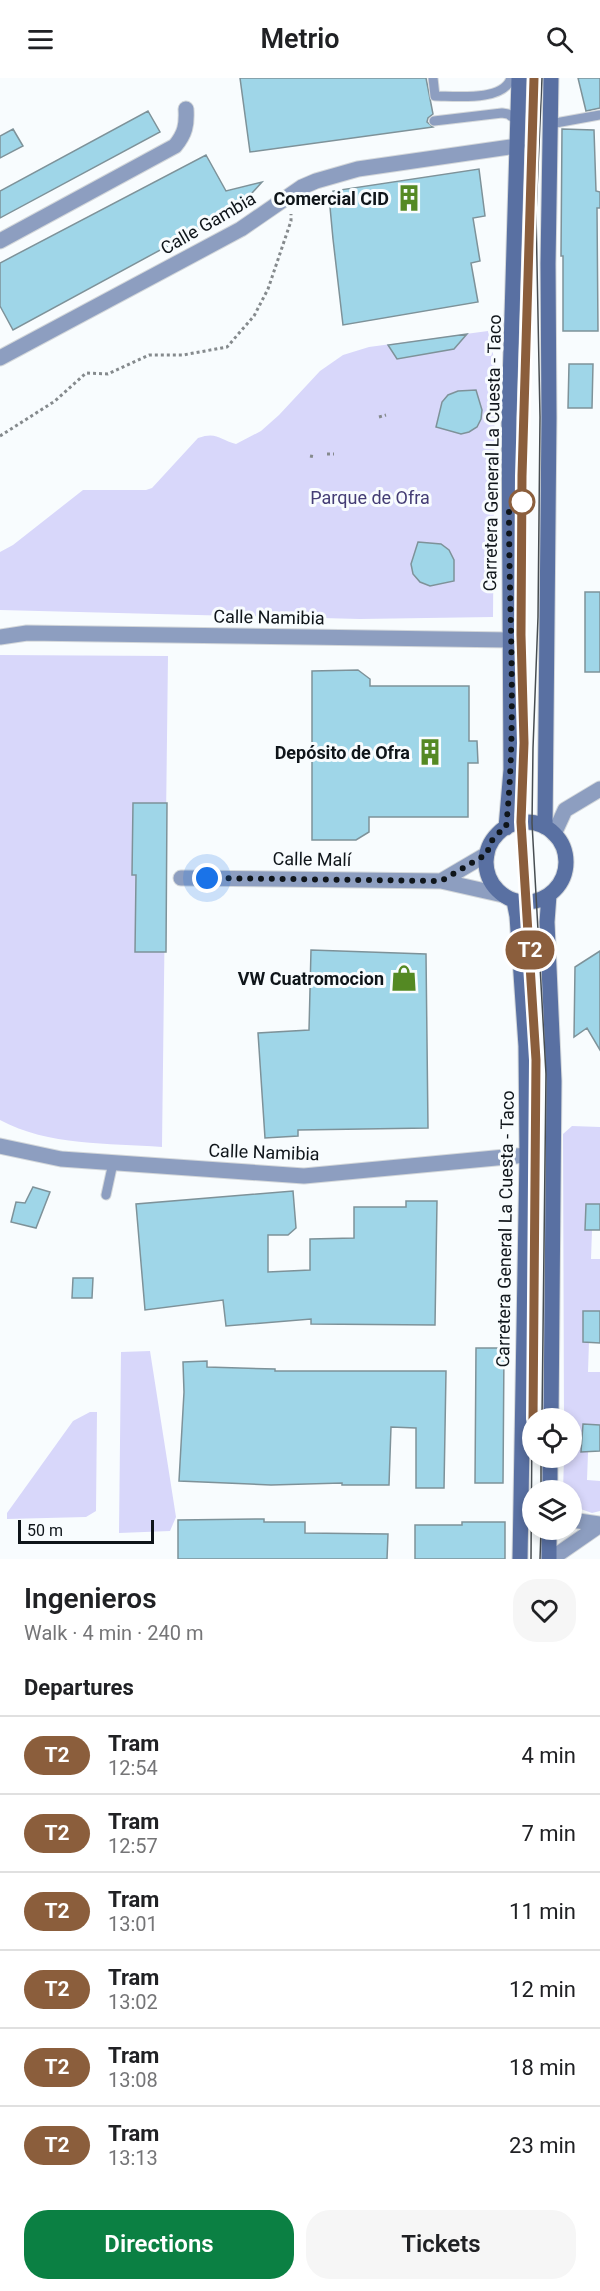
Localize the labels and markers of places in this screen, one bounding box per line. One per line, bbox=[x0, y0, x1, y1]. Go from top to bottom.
building icon: Comercial CID bbox=[394, 183, 424, 213]
place label: Comercial CID bbox=[274, 188, 389, 209]
unlabelled marker bbox=[509, 489, 535, 515]
building icon: Depósito de Ofra bbox=[415, 737, 445, 767]
place label: Depósito de Ofra bbox=[275, 742, 410, 763]
shop icon: VW Cuatromocion bbox=[389, 963, 419, 993]
place label: VW Cuatromocion bbox=[238, 968, 384, 989]

